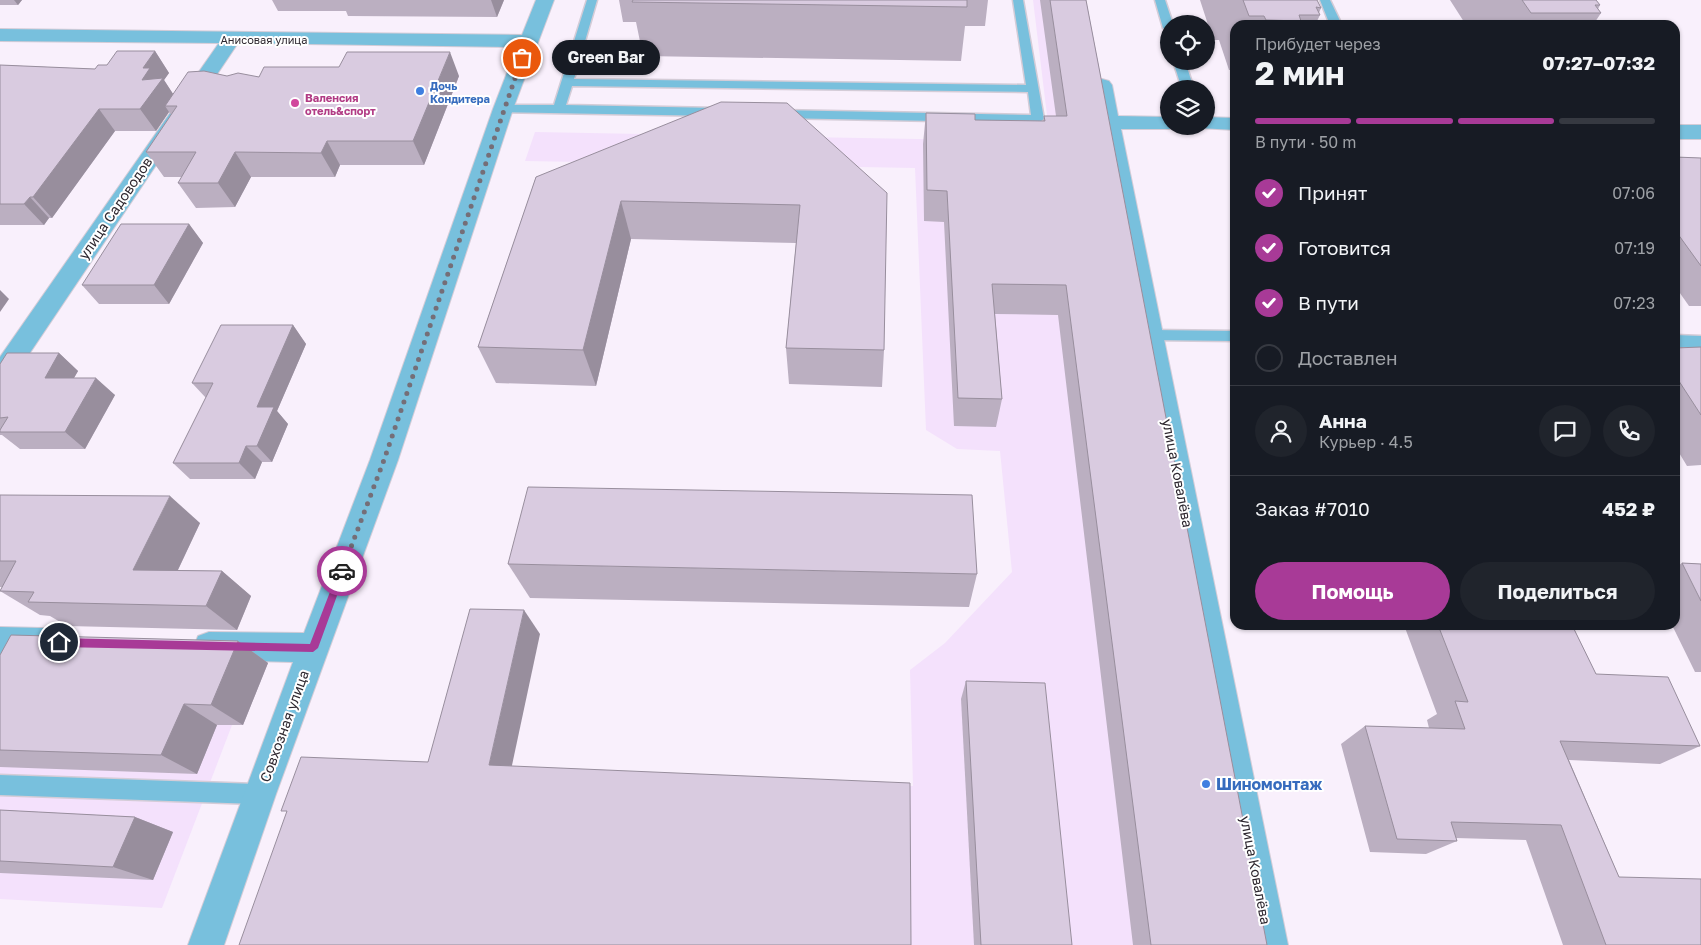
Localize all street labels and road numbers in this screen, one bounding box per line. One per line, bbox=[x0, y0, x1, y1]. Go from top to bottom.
street label: Анисовая улица bbox=[220, 33, 308, 46]
street label: улица Садоводов bbox=[74, 154, 156, 262]
street label: улица Ковалёва bbox=[1159, 417, 1197, 529]
street label: Совхозная улица bbox=[256, 668, 312, 784]
street label: улица Ковалёва bbox=[1237, 814, 1275, 926]

